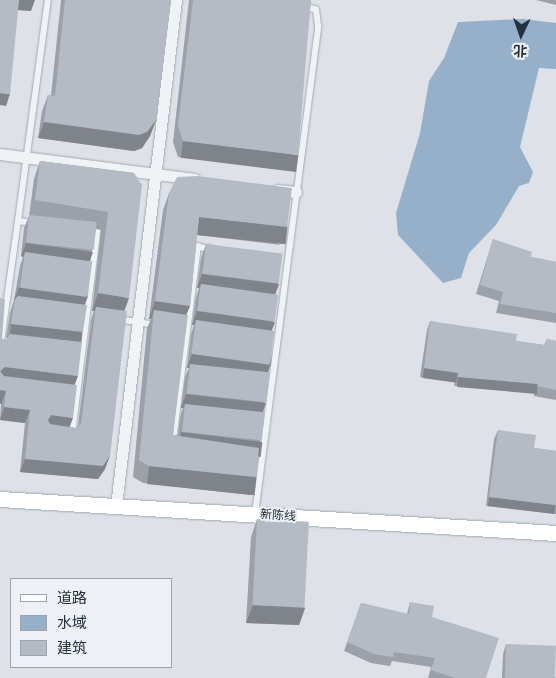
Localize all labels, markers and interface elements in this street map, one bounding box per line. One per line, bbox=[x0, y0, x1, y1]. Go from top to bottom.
north arrow bbox=[496, 10, 546, 60]
text: 北 bbox=[513, 40, 528, 60]
street label: 新陈线 bbox=[260, 508, 296, 524]
legend bbox=[10, 578, 172, 668]
text: 道路 bbox=[57, 588, 87, 609]
text: 水域 bbox=[57, 613, 87, 634]
text: 建筑 bbox=[57, 638, 87, 659]

